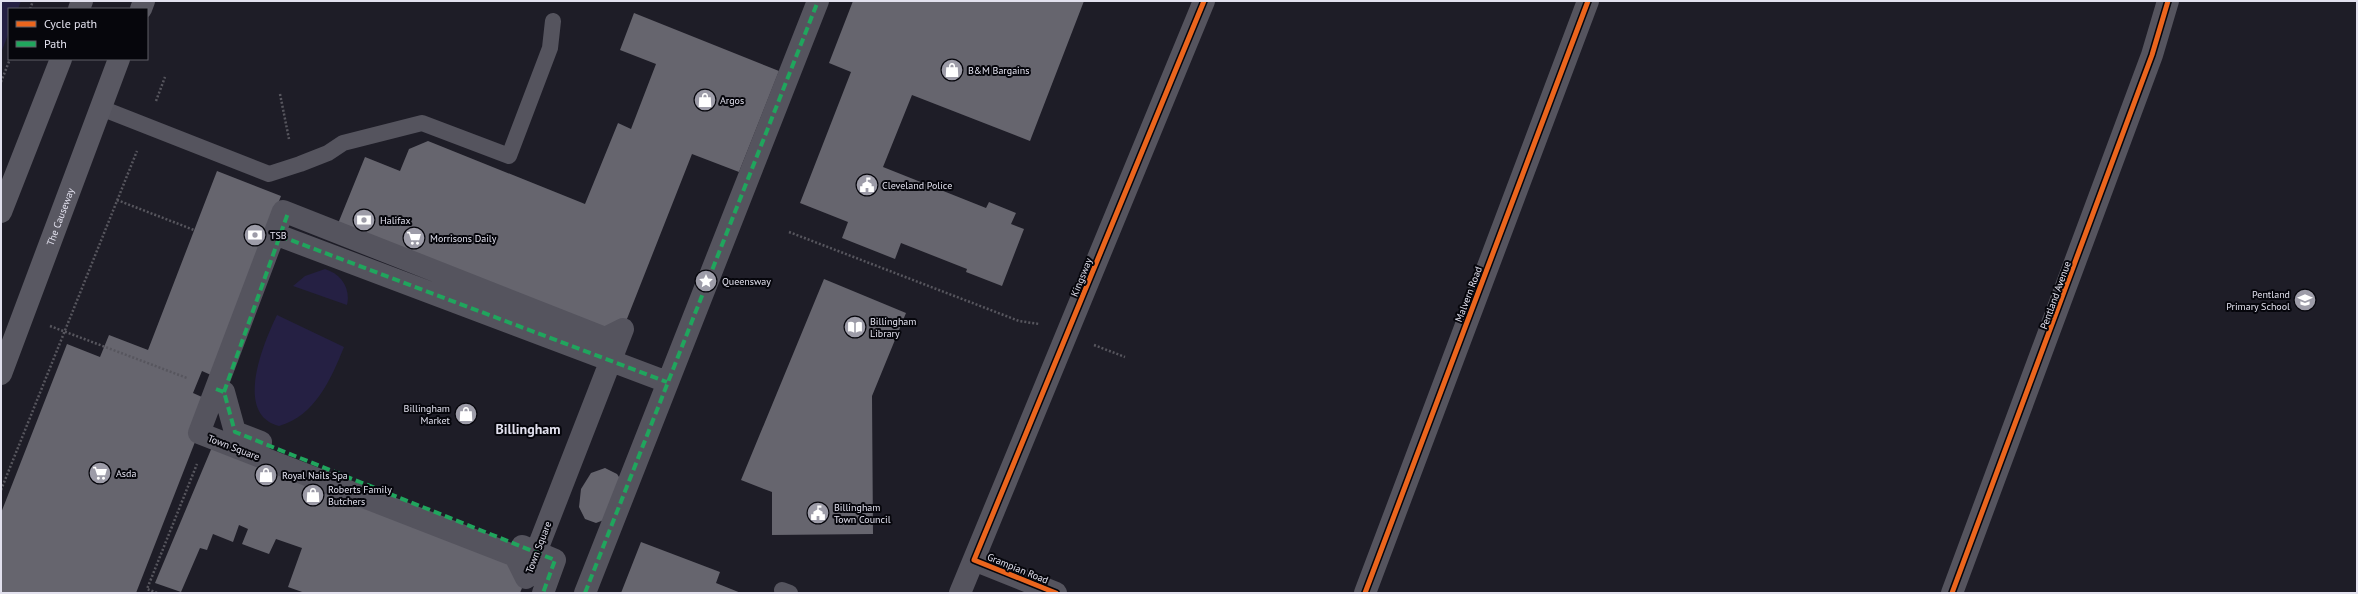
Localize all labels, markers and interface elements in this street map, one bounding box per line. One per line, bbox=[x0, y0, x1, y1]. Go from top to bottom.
legend bbox=[8, 8, 148, 60]
text: Cycle path bbox=[44, 16, 97, 31]
text: Path bbox=[44, 36, 67, 51]
shop icon: B&M Bargains bbox=[939, 57, 965, 83]
place label: B&M Bargains bbox=[968, 64, 1029, 77]
shop icon: Argos bbox=[692, 87, 718, 113]
place label: Argos bbox=[720, 94, 744, 107]
public building icon: Cleveland Police bbox=[854, 172, 880, 198]
place label: Cleveland Police bbox=[882, 179, 952, 192]
street label: The Causeway bbox=[44, 186, 77, 248]
bank icon: Halifax bbox=[351, 207, 377, 233]
place label: Halifax bbox=[380, 214, 411, 227]
bank icon: TSB bbox=[242, 222, 268, 248]
supermarket icon: Morrisons Daily bbox=[401, 225, 427, 251]
place label: TSB bbox=[270, 229, 287, 242]
place label: Morrisons Daily bbox=[430, 232, 497, 245]
street label: Kingsway bbox=[1068, 256, 1095, 299]
street label: Pentland Avenue bbox=[2037, 259, 2074, 331]
street label: Malvern Road bbox=[1452, 265, 1485, 324]
place icon: Queensway bbox=[693, 268, 719, 294]
place label: Queensway bbox=[722, 275, 771, 288]
school or university icon: Pentland Primary School bbox=[2292, 287, 2318, 313]
place label: Pentland Primary School bbox=[2226, 288, 2290, 313]
library icon: Billingham Library bbox=[842, 314, 868, 340]
place label: Billingham Library bbox=[870, 315, 916, 340]
shop icon: Billingham Market bbox=[453, 401, 479, 427]
place label: Billingham Market bbox=[404, 402, 451, 427]
district label: Billingham bbox=[495, 420, 561, 438]
street label: Town Square bbox=[206, 432, 262, 463]
supermarket icon: Asda bbox=[87, 460, 113, 486]
shop icon: Royal Nails Spa bbox=[253, 462, 279, 488]
place label: Asda bbox=[116, 467, 136, 480]
place label: Royal Nails Spa bbox=[282, 469, 348, 482]
shop icon: Roberts Family Butchers bbox=[300, 482, 326, 508]
place label: Roberts Family Butchers bbox=[328, 483, 392, 508]
public building icon: Billingham Town Council bbox=[805, 500, 831, 526]
place label: Billingham Town Council bbox=[834, 501, 891, 526]
street label: Town Square bbox=[523, 519, 554, 575]
street label: Grampian Road bbox=[985, 550, 1050, 587]

